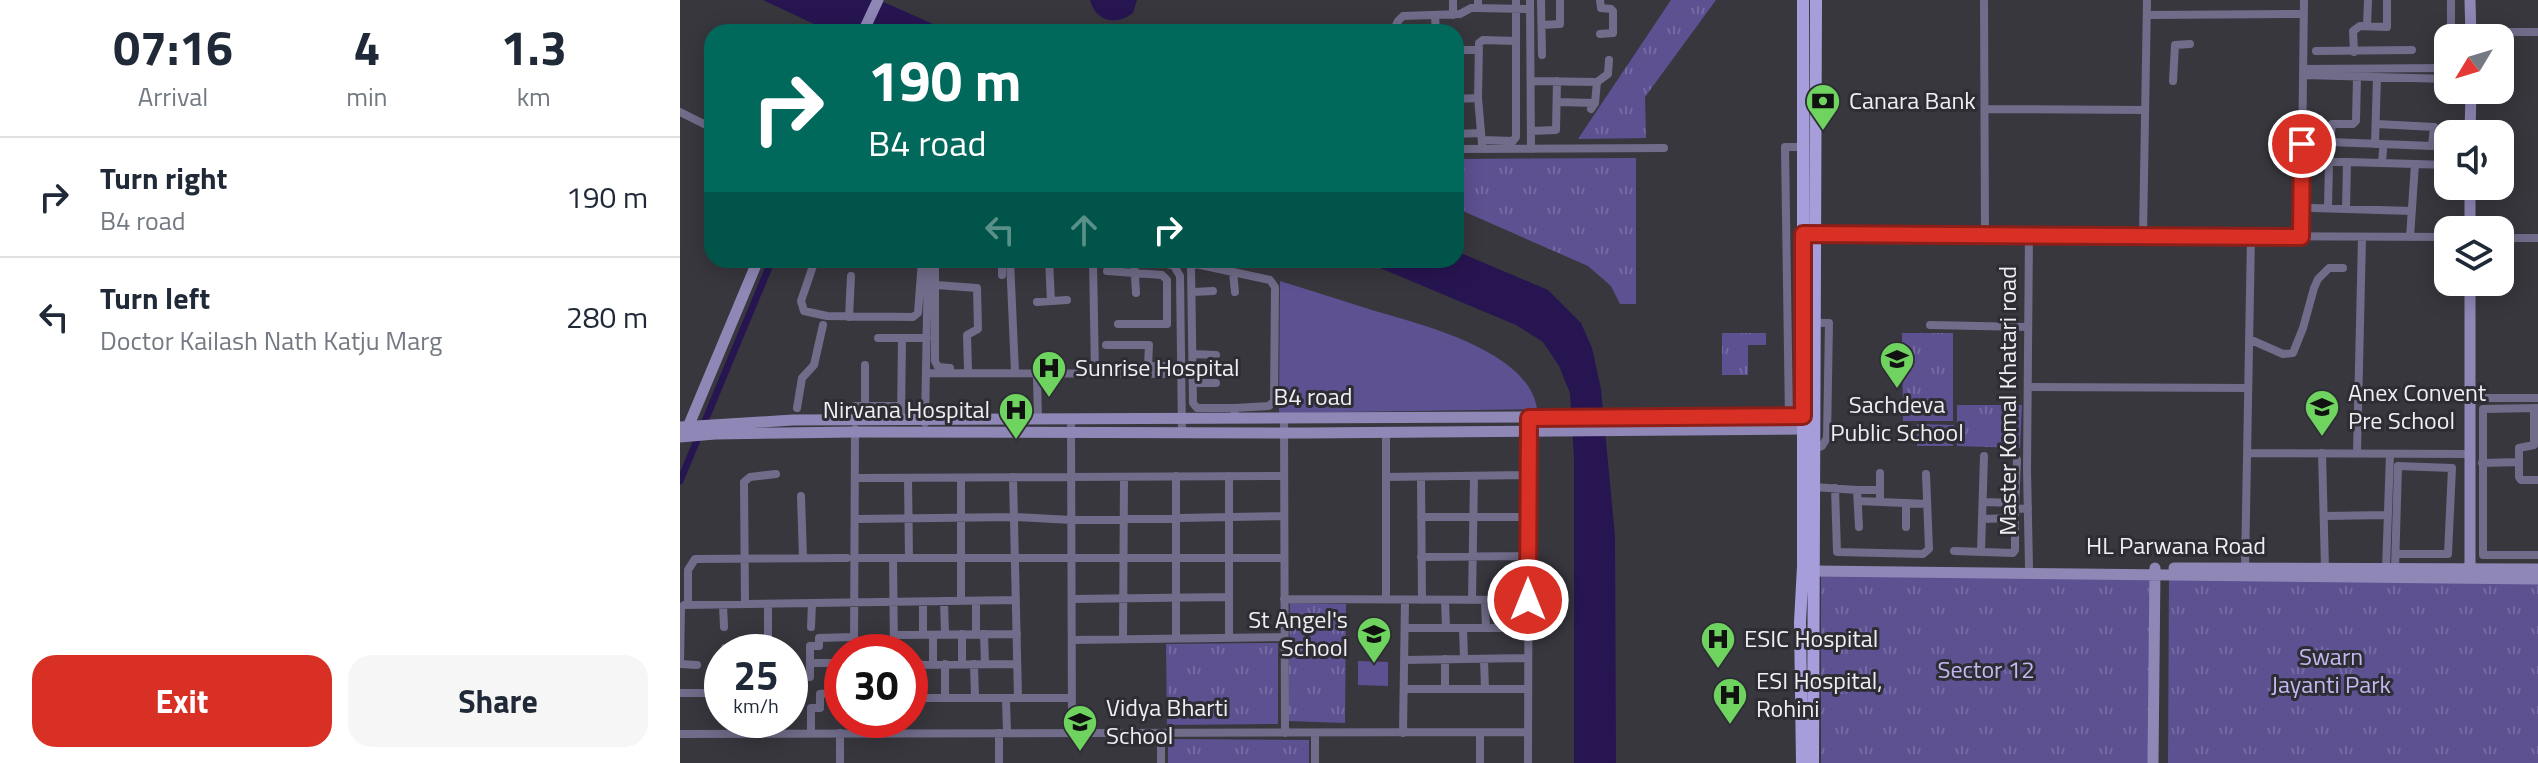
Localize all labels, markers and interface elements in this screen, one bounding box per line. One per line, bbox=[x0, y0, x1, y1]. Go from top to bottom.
text: 07:16 bbox=[113, 11, 233, 84]
text: 4 bbox=[353, 11, 380, 84]
text: 1.3 bbox=[501, 11, 567, 84]
north arrow bbox=[2434, 24, 2514, 104]
map controls bbox=[2434, 24, 2514, 296]
text: 190 m bbox=[868, 38, 1021, 123]
icon: right bbox=[736, 56, 840, 160]
text: Arrival bbox=[138, 77, 208, 116]
text: min bbox=[346, 77, 388, 116]
text: km bbox=[517, 77, 551, 116]
bank icon: Canara Bank bbox=[1804, 82, 1842, 132]
place label: Canara Bank bbox=[1849, 82, 1976, 118]
pin bbox=[2268, 110, 2336, 178]
text: B4 road bbox=[868, 115, 986, 170]
button: sound bbox=[2434, 120, 2514, 200]
icon: arrive bbox=[2280, 122, 2324, 166]
text: Turn right bbox=[100, 155, 228, 201]
text: 190 m bbox=[566, 174, 648, 220]
icon: right bbox=[32, 175, 76, 219]
text: B4 road bbox=[100, 201, 186, 240]
icon: left bbox=[978, 208, 1022, 252]
icon: ahead bbox=[1062, 208, 1106, 252]
icon: right bbox=[1146, 208, 1190, 252]
button: layers bbox=[2434, 216, 2514, 296]
street label: Master Komal Khatari road bbox=[1989, 266, 2025, 536]
text: Turn left bbox=[100, 275, 210, 321]
text: 280 m bbox=[566, 294, 648, 340]
icon: left bbox=[32, 295, 76, 339]
text: Doctor Kailash Nath Katju Marg bbox=[100, 321, 442, 360]
school or university icon: Sachdeva Public School bbox=[1878, 340, 1916, 390]
hospital icon: Sunrise Hospital bbox=[1030, 349, 1068, 399]
place label: Sunrise Hospital bbox=[1075, 349, 1240, 385]
place label: Anex Convent Pre School bbox=[2348, 374, 2487, 438]
street label: B4 road bbox=[1274, 378, 1352, 414]
place label: Sachdeva Public School bbox=[1830, 386, 1964, 450]
school or university icon: Anex Convent Pre School bbox=[2303, 388, 2341, 438]
place label: Nirvana Hospital bbox=[823, 391, 990, 427]
hospital icon: Nirvana Hospital bbox=[997, 391, 1035, 441]
street label: HL Parwana Road bbox=[2086, 527, 2266, 563]
position arrow bbox=[1486, 558, 1570, 642]
place label: St Angel's School bbox=[1248, 601, 1348, 665]
school or university icon: St Angel's School bbox=[1355, 615, 1393, 665]
hospital icon: ESIC Hospital bbox=[1699, 620, 1737, 670]
place label: ESIC Hospital bbox=[1744, 620, 1878, 656]
speed limit sign: 30 bbox=[824, 634, 928, 738]
park label: Swarn Jayanti Park bbox=[2271, 638, 2391, 702]
text: 25 bbox=[734, 645, 778, 706]
park label: Sector 12 bbox=[1937, 651, 2035, 687]
button: Exit bbox=[32, 655, 332, 747]
button: Share bbox=[348, 655, 648, 747]
place label: ESI Hospital, Rohini bbox=[1756, 662, 1883, 726]
hospital icon: ESI Hospital, Rohini bbox=[1711, 676, 1749, 726]
place label: Vidya Bharti School bbox=[1106, 689, 1228, 753]
text: km/h bbox=[733, 690, 779, 721]
school or university icon: Vidya Bharti School bbox=[1061, 703, 1099, 753]

